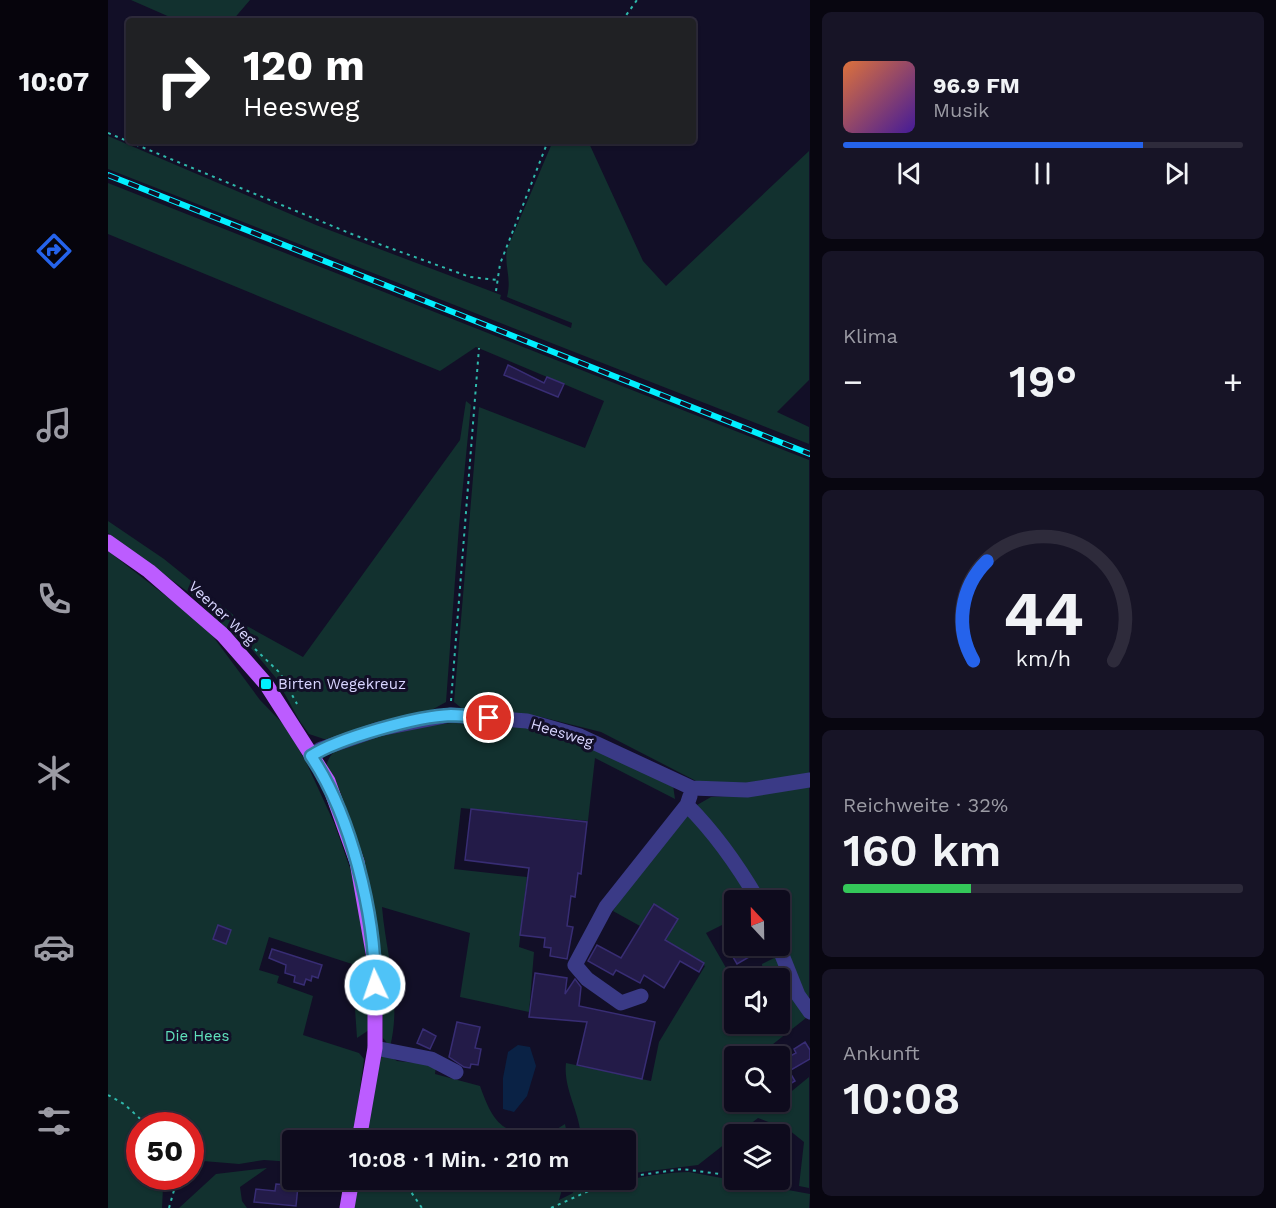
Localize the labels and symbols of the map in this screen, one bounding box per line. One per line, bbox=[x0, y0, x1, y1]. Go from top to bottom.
street label: Veener Weg bbox=[185, 577, 259, 649]
place label: Birten Wegekreuz bbox=[278, 675, 406, 693]
marker: Birten Wegekreuz bbox=[259, 677, 273, 691]
pin bbox=[463, 692, 514, 743]
street label: Heesweg bbox=[528, 715, 596, 751]
north arrow bbox=[724, 890, 790, 956]
position arrow bbox=[343, 953, 407, 1017]
park label: Die Hees bbox=[165, 1027, 229, 1045]
speed limit sign: 50 bbox=[126, 1112, 204, 1190]

